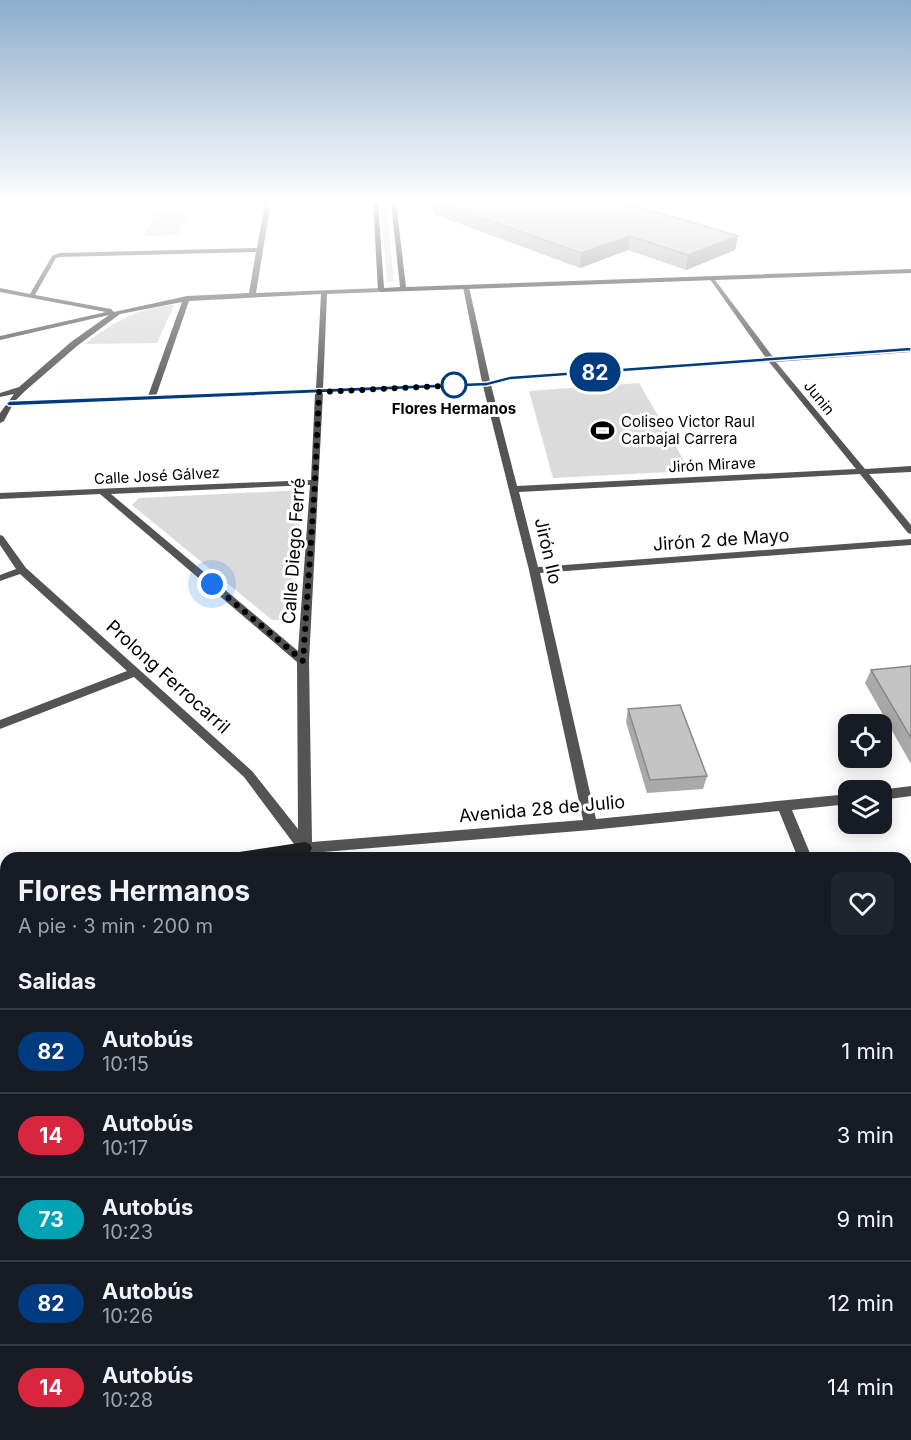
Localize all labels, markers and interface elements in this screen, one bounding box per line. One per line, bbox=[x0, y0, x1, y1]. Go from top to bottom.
line badge: 82 bbox=[568, 352, 622, 392]
text: 82 bbox=[582, 360, 608, 385]
marker: Flores Hermanos bbox=[441, 372, 467, 398]
street label: Junin bbox=[800, 377, 839, 419]
place label: Flores Hermanos bbox=[392, 399, 516, 418]
place label: Coliseo Victor Raul Carbajal Carrera bbox=[621, 412, 755, 448]
sports icon: Coliseo Victor Raul Carbajal Carrera bbox=[590, 418, 616, 444]
street label: Jirón Mirave bbox=[668, 453, 756, 476]
street label: Calle José Gálvez bbox=[93, 463, 221, 488]
street label: Calle Diego Ferré bbox=[278, 477, 309, 625]
street label: Jirón Ilo bbox=[531, 516, 566, 586]
street label: Jirón 2 de Mayo bbox=[652, 524, 790, 555]
your location bbox=[197, 569, 227, 599]
street label: Prolong Ferrocarril bbox=[102, 616, 234, 738]
map controls bbox=[838, 714, 892, 834]
button: locate bbox=[838, 714, 892, 768]
button: layers bbox=[838, 780, 892, 834]
street label: Avenida 28 de Julio bbox=[458, 791, 626, 826]
button: heart bbox=[831, 872, 894, 935]
text: Flores Hermanos bbox=[18, 874, 250, 908]
text: A pie · 3 min · 200 m bbox=[18, 914, 213, 938]
text: Salidas bbox=[18, 968, 96, 994]
text: Autobús bbox=[102, 1026, 193, 1052]
text: 1 min bbox=[841, 1038, 894, 1064]
text: 82 bbox=[38, 1039, 64, 1064]
text: 10:15 bbox=[102, 1052, 149, 1076]
text: Autobús bbox=[102, 1110, 193, 1136]
text: 3 min bbox=[837, 1122, 894, 1148]
text: 14 bbox=[39, 1123, 63, 1148]
text: 10:17 bbox=[102, 1136, 148, 1160]
text: Autobús bbox=[102, 1194, 193, 1220]
text: 9 min bbox=[837, 1206, 894, 1232]
text: 73 bbox=[38, 1207, 64, 1232]
text: 10:23 bbox=[102, 1220, 153, 1244]
text: Autobús bbox=[102, 1278, 193, 1304]
text: 12 min bbox=[828, 1290, 894, 1316]
text: 82 bbox=[38, 1291, 64, 1316]
text: 10:26 bbox=[102, 1304, 153, 1328]
text: Autobús bbox=[102, 1362, 193, 1388]
text: 14 min bbox=[827, 1374, 894, 1400]
text: 14 bbox=[39, 1375, 63, 1400]
text: 10:28 bbox=[102, 1388, 153, 1412]

